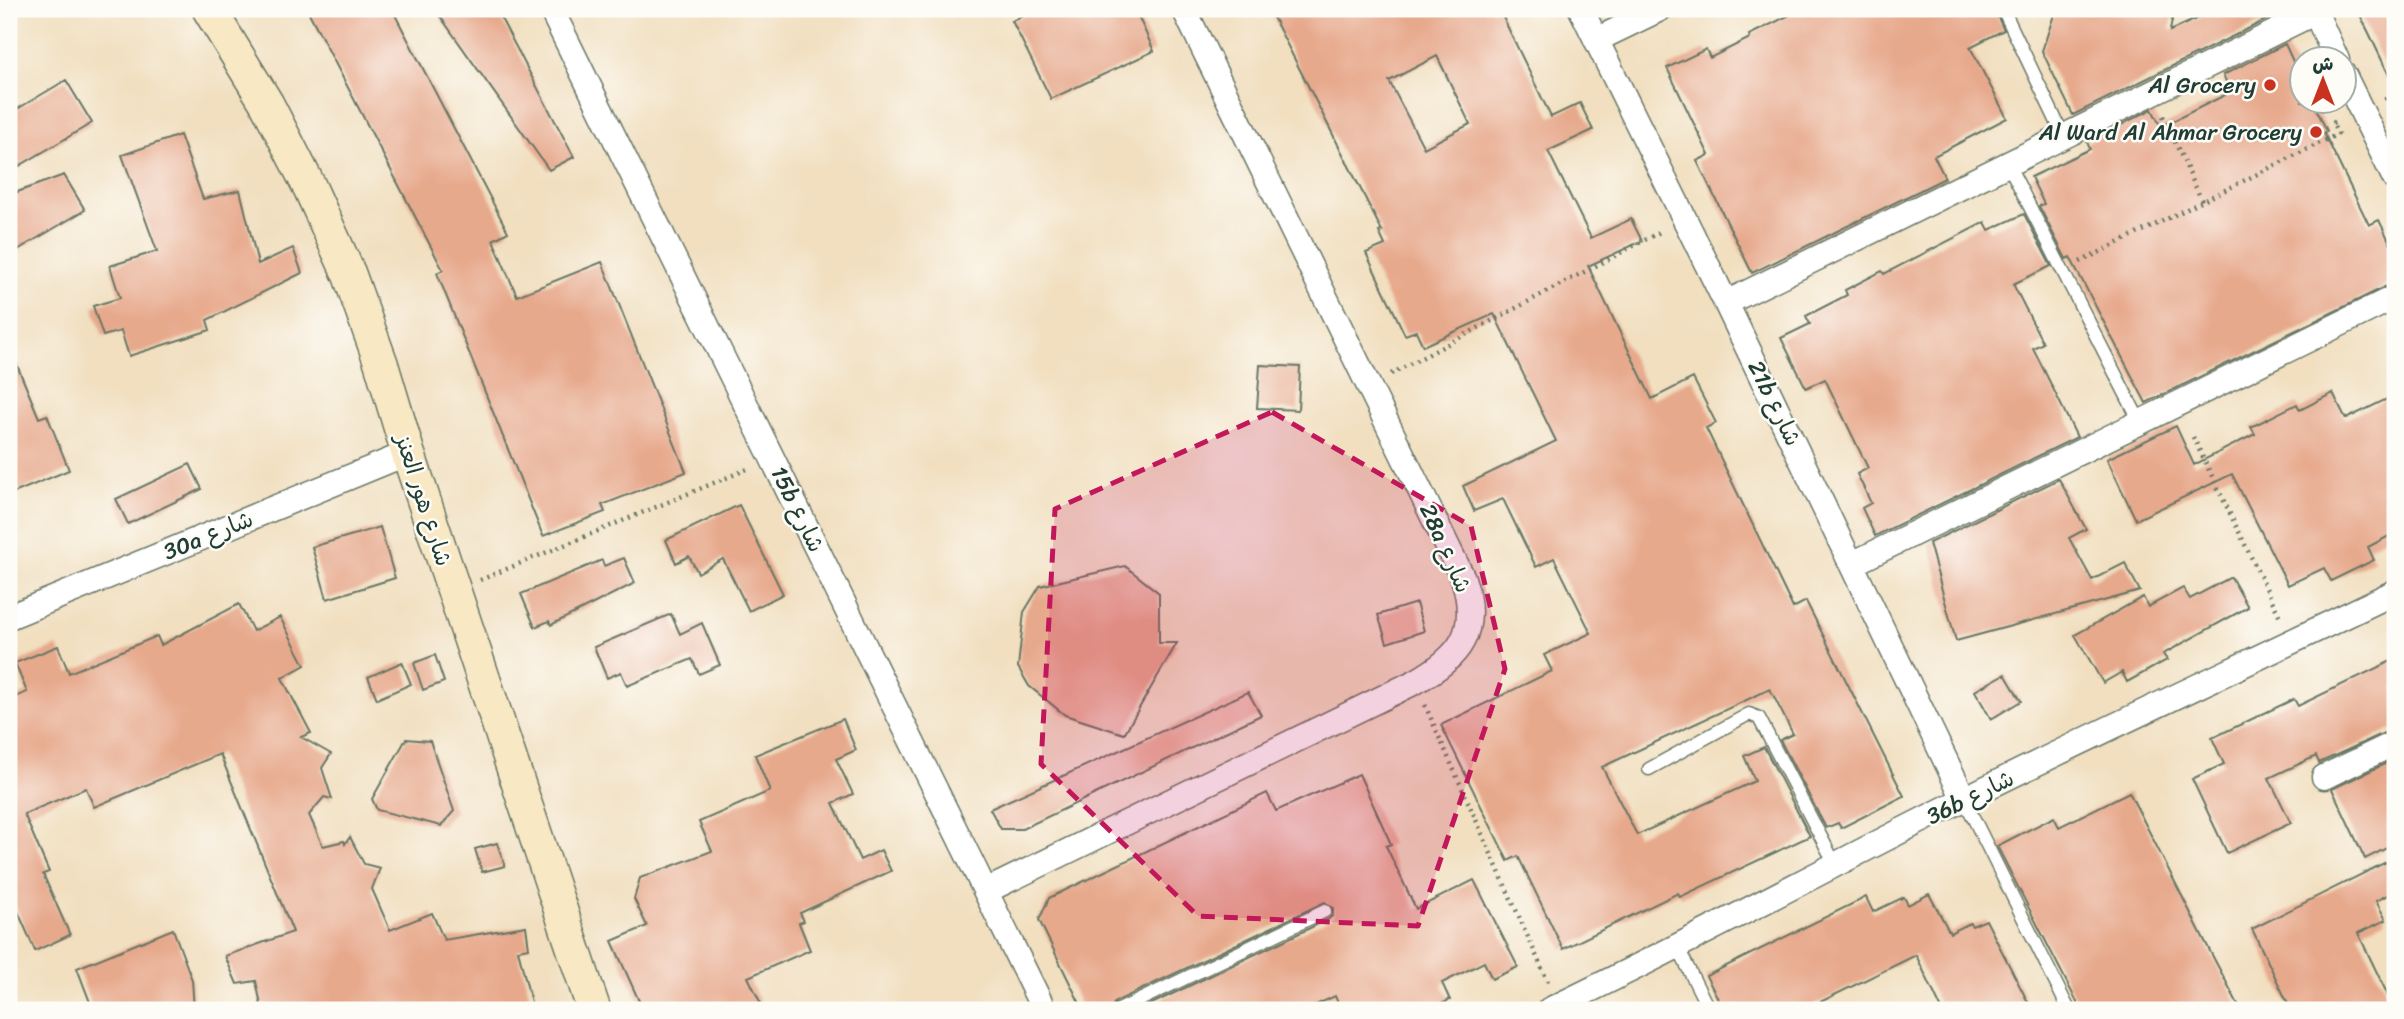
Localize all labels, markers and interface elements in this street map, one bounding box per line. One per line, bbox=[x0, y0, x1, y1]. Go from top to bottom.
north arrow bbox=[2288, 46, 2358, 116]
text: ش bbox=[2313, 47, 2334, 80]
place label: Al Grocery bbox=[2147, 65, 2256, 106]
marker: Al Grocery bbox=[2262, 77, 2278, 93]
place label: Al Ward Al Ahmar Grocery bbox=[2038, 112, 2302, 153]
marker: Al Ward Al Ahmar Grocery bbox=[2308, 124, 2324, 140]
street label: 21b شارع bbox=[1736, 353, 1813, 453]
street label: شارع هور العنز bbox=[382, 427, 464, 572]
street label: 15b شارع bbox=[759, 459, 836, 560]
street label: 28a شارع bbox=[1408, 497, 1483, 600]
street label: 30a شارع bbox=[157, 499, 260, 572]
street label: 36b شارع bbox=[1919, 758, 2021, 836]

